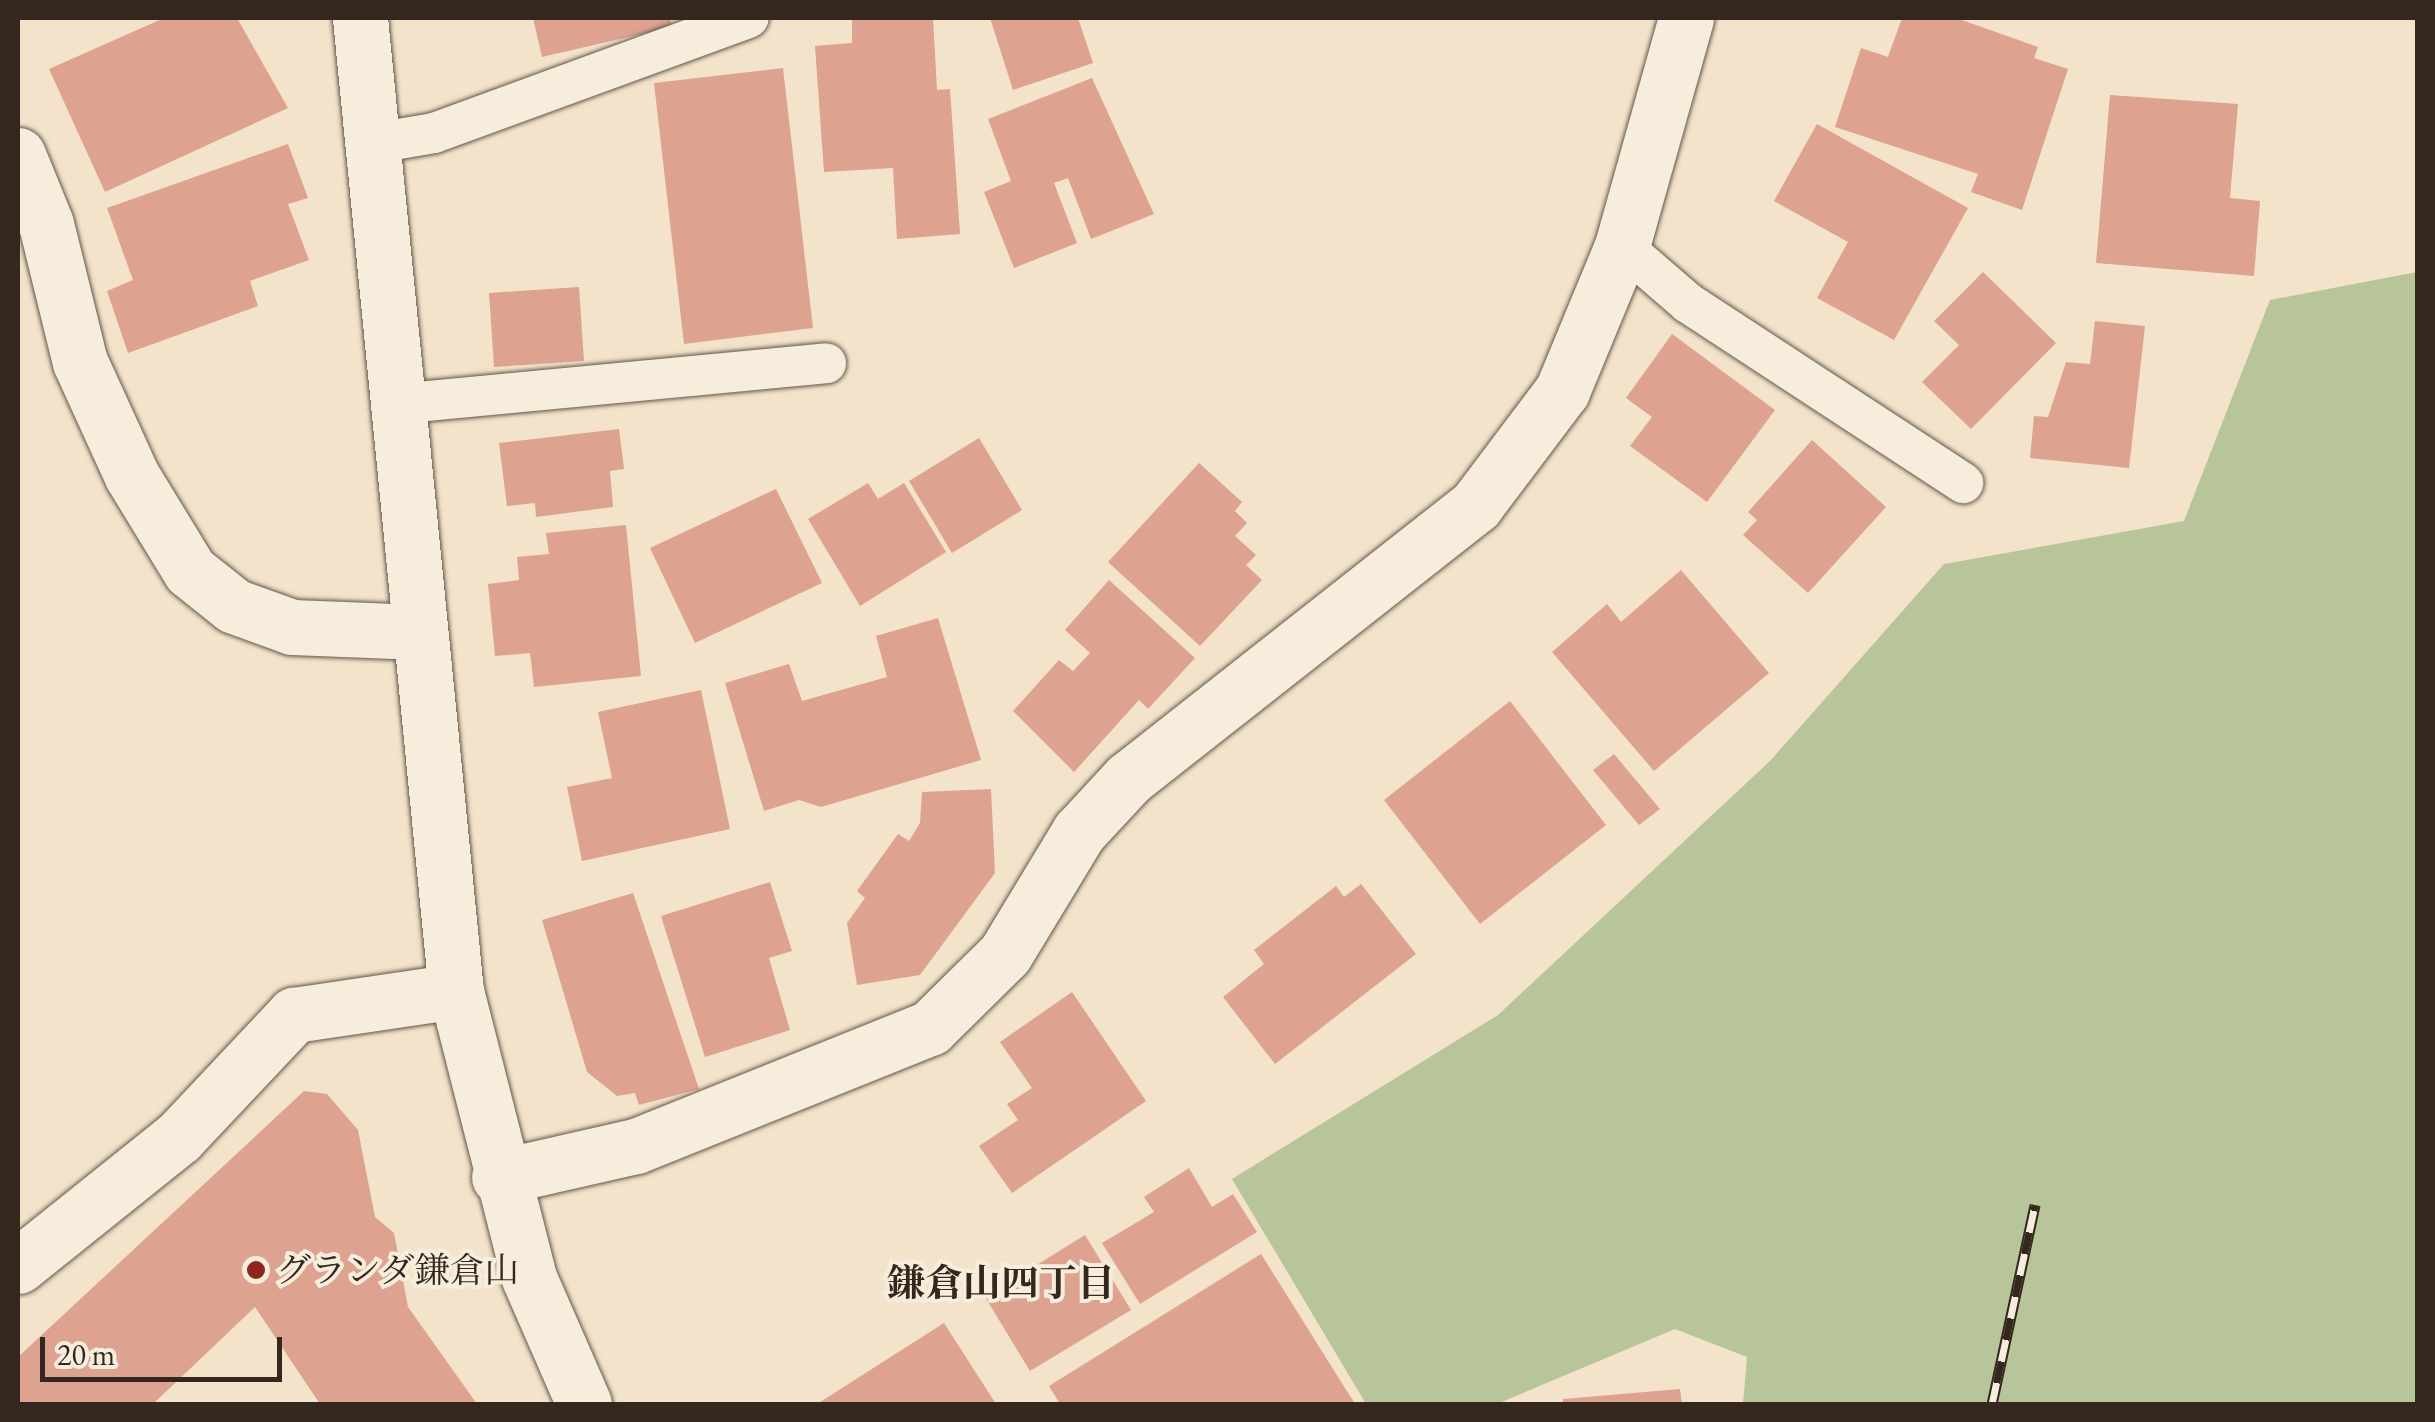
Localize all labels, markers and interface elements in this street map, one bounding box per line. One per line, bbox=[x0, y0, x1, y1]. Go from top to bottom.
place label: グランダ鎌倉山 bbox=[276, 1249, 521, 1291]
marker: グランダ鎌倉山 bbox=[245, 1259, 267, 1281]
district label: 鎌倉山四丁目 bbox=[887, 1260, 1115, 1306]
scale bar bbox=[45, 1317, 288, 1379]
text: 20 m bbox=[57, 1335, 115, 1374]

